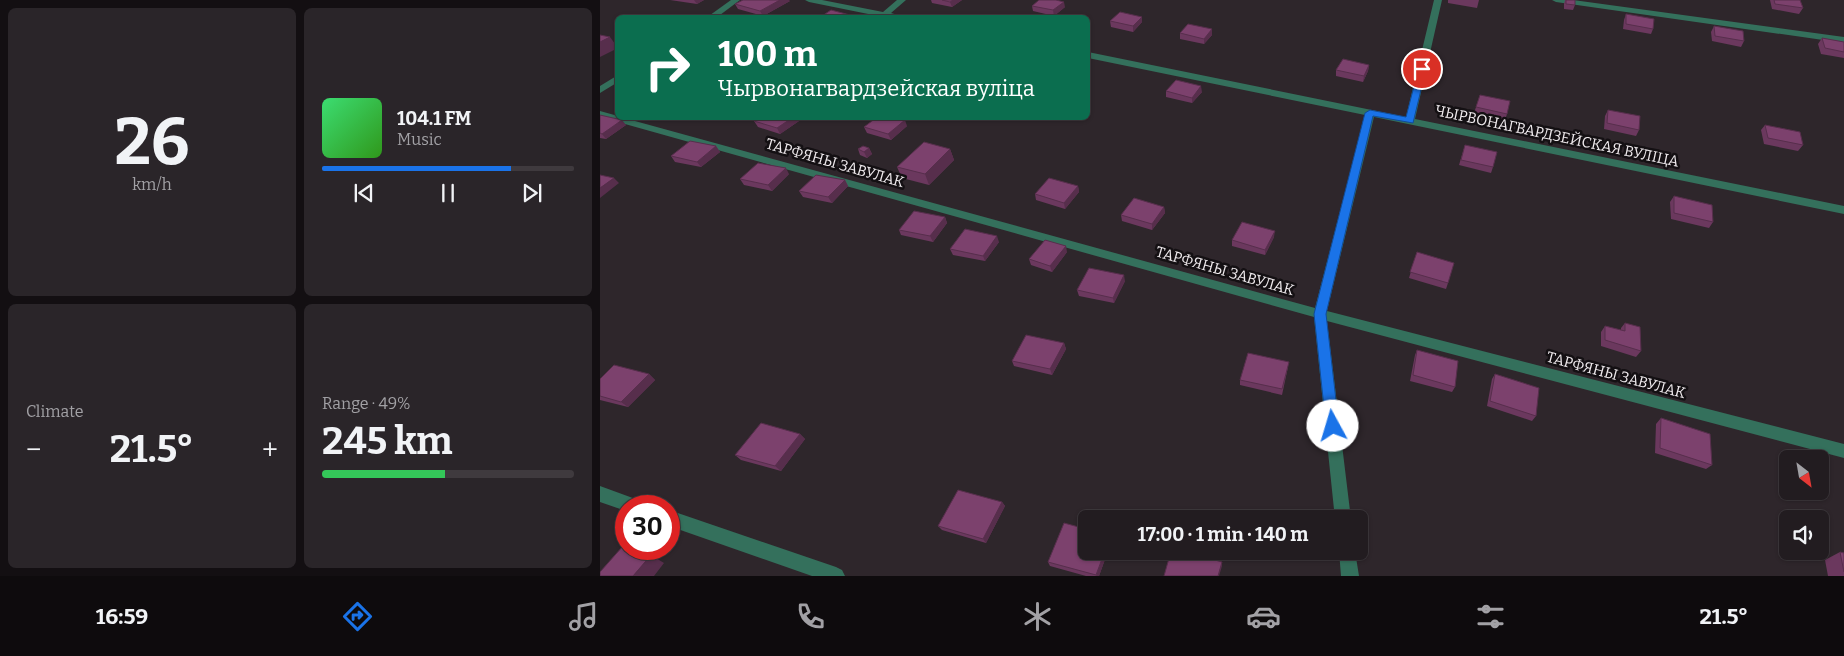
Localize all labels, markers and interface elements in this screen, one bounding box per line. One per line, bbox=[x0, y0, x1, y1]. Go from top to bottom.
text: 100 m bbox=[718, 33, 817, 75]
icon: right bbox=[635, 35, 700, 100]
pin bbox=[1401, 48, 1443, 90]
icon: arrive bbox=[1408, 55, 1436, 83]
text: Чырвонагвардзейская вуліца bbox=[718, 75, 1035, 102]
street label: ЧЫРВОНАГВАРДЗЕЙСКАЯ ВУЛІЦА bbox=[1433, 101, 1681, 171]
text: 26 bbox=[114, 103, 190, 181]
text: 104.1 FM bbox=[397, 107, 471, 130]
text: Music bbox=[397, 130, 442, 149]
street label: ТАРФЯНЫ ЗАВУЛАК bbox=[764, 135, 907, 191]
text: km/h bbox=[132, 175, 172, 194]
icon: previous bbox=[350, 179, 378, 207]
icon: pause bbox=[434, 179, 462, 207]
icon: next bbox=[518, 179, 546, 207]
street label: ТАРФЯНЫ ЗАВУЛАК bbox=[1154, 243, 1297, 299]
street label: ТАРФЯНЫ ЗАВУЛАК bbox=[1544, 348, 1688, 402]
text: Range · 49% bbox=[322, 394, 411, 413]
position arrow bbox=[1306, 399, 1358, 451]
text: Climate bbox=[26, 402, 84, 421]
text: 245 km bbox=[322, 418, 452, 464]
text: 21.5° bbox=[110, 426, 194, 472]
text: − bbox=[26, 433, 41, 466]
text: + bbox=[262, 433, 278, 466]
north arrow bbox=[1779, 450, 1829, 500]
map controls bbox=[1779, 450, 1829, 560]
speed limit sign: 30 bbox=[615, 495, 680, 560]
button: sound bbox=[1779, 510, 1829, 560]
text: 17:00 · 1 min · 140 m bbox=[1138, 523, 1308, 546]
icon: directions bbox=[340, 599, 375, 634]
icon: music bbox=[566, 599, 601, 634]
icon: phone bbox=[793, 599, 828, 634]
icon: climate bbox=[1020, 599, 1055, 634]
icon: car bbox=[1246, 599, 1281, 634]
icon: filters bbox=[1473, 599, 1508, 634]
text: 16:59 bbox=[96, 603, 148, 630]
text: 21.5° bbox=[1699, 603, 1748, 630]

